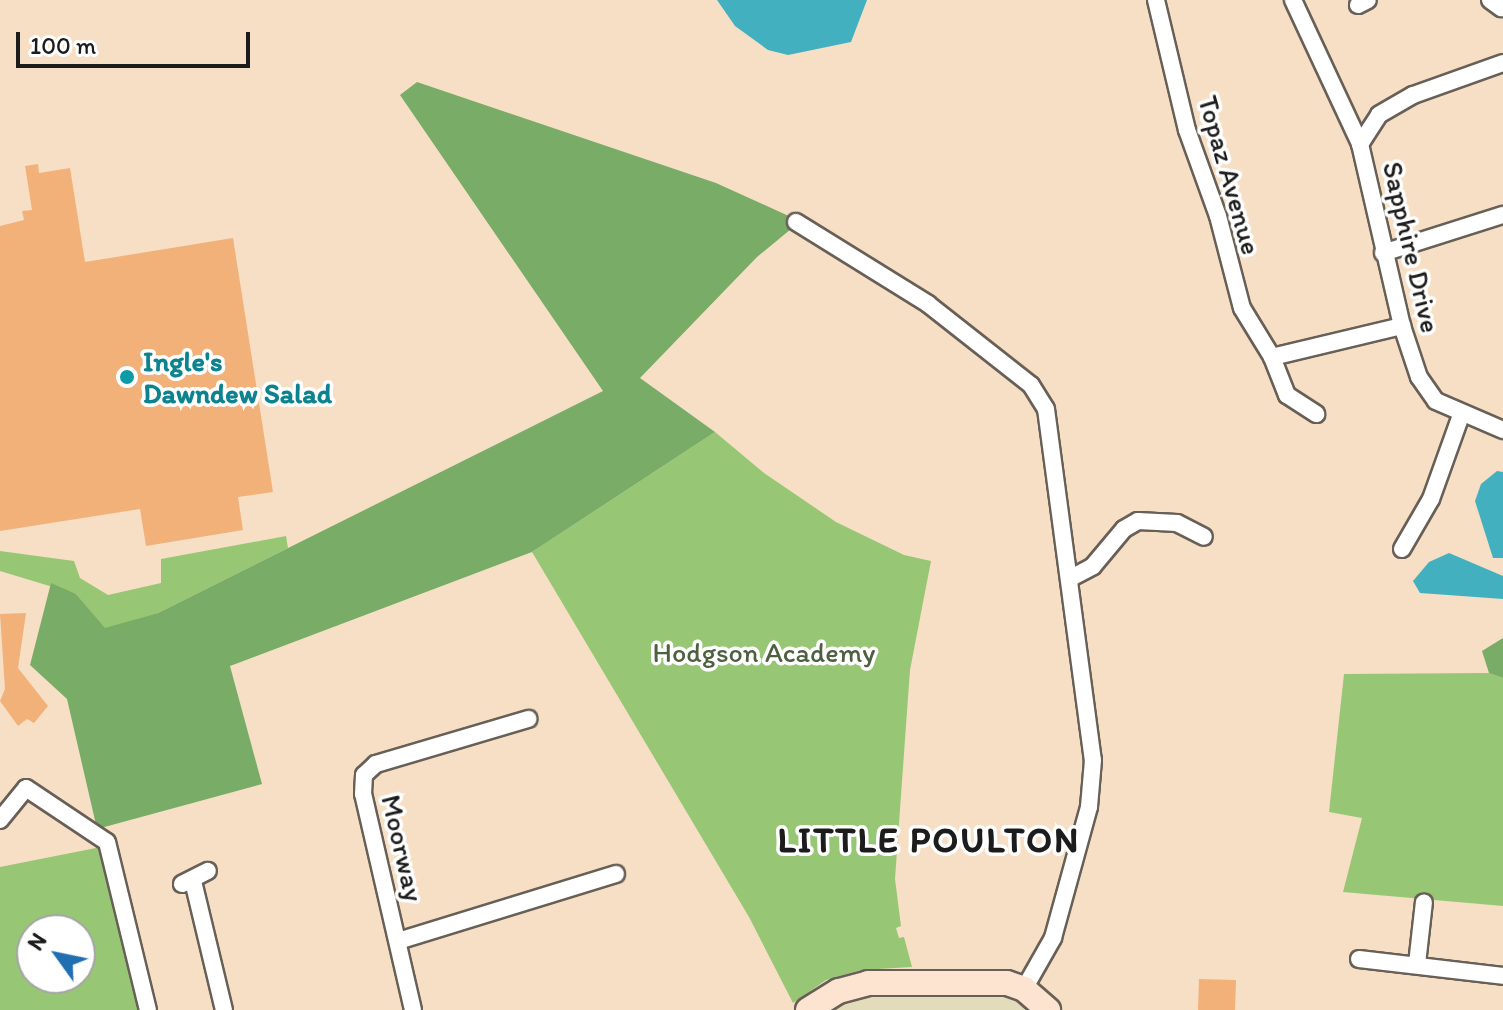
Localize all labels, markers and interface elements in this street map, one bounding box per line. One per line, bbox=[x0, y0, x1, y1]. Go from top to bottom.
scale bar bbox=[20, 16, 254, 66]
text: 100 m bbox=[30, 31, 96, 60]
street label: Topaz Avenue bbox=[1191, 92, 1269, 258]
street label: Sapphire Drive bbox=[1376, 158, 1448, 336]
place label: Ingle's Dawndew Salad bbox=[143, 344, 331, 410]
marker: Ingle's Dawndew Salad bbox=[118, 368, 136, 386]
park label: Hodgson Academy bbox=[653, 635, 875, 669]
street label: Moorway bbox=[374, 791, 432, 905]
district label: LITTLE POULTON bbox=[776, 818, 1082, 862]
north arrow bbox=[16, 914, 96, 994]
text: N bbox=[22, 928, 52, 955]

